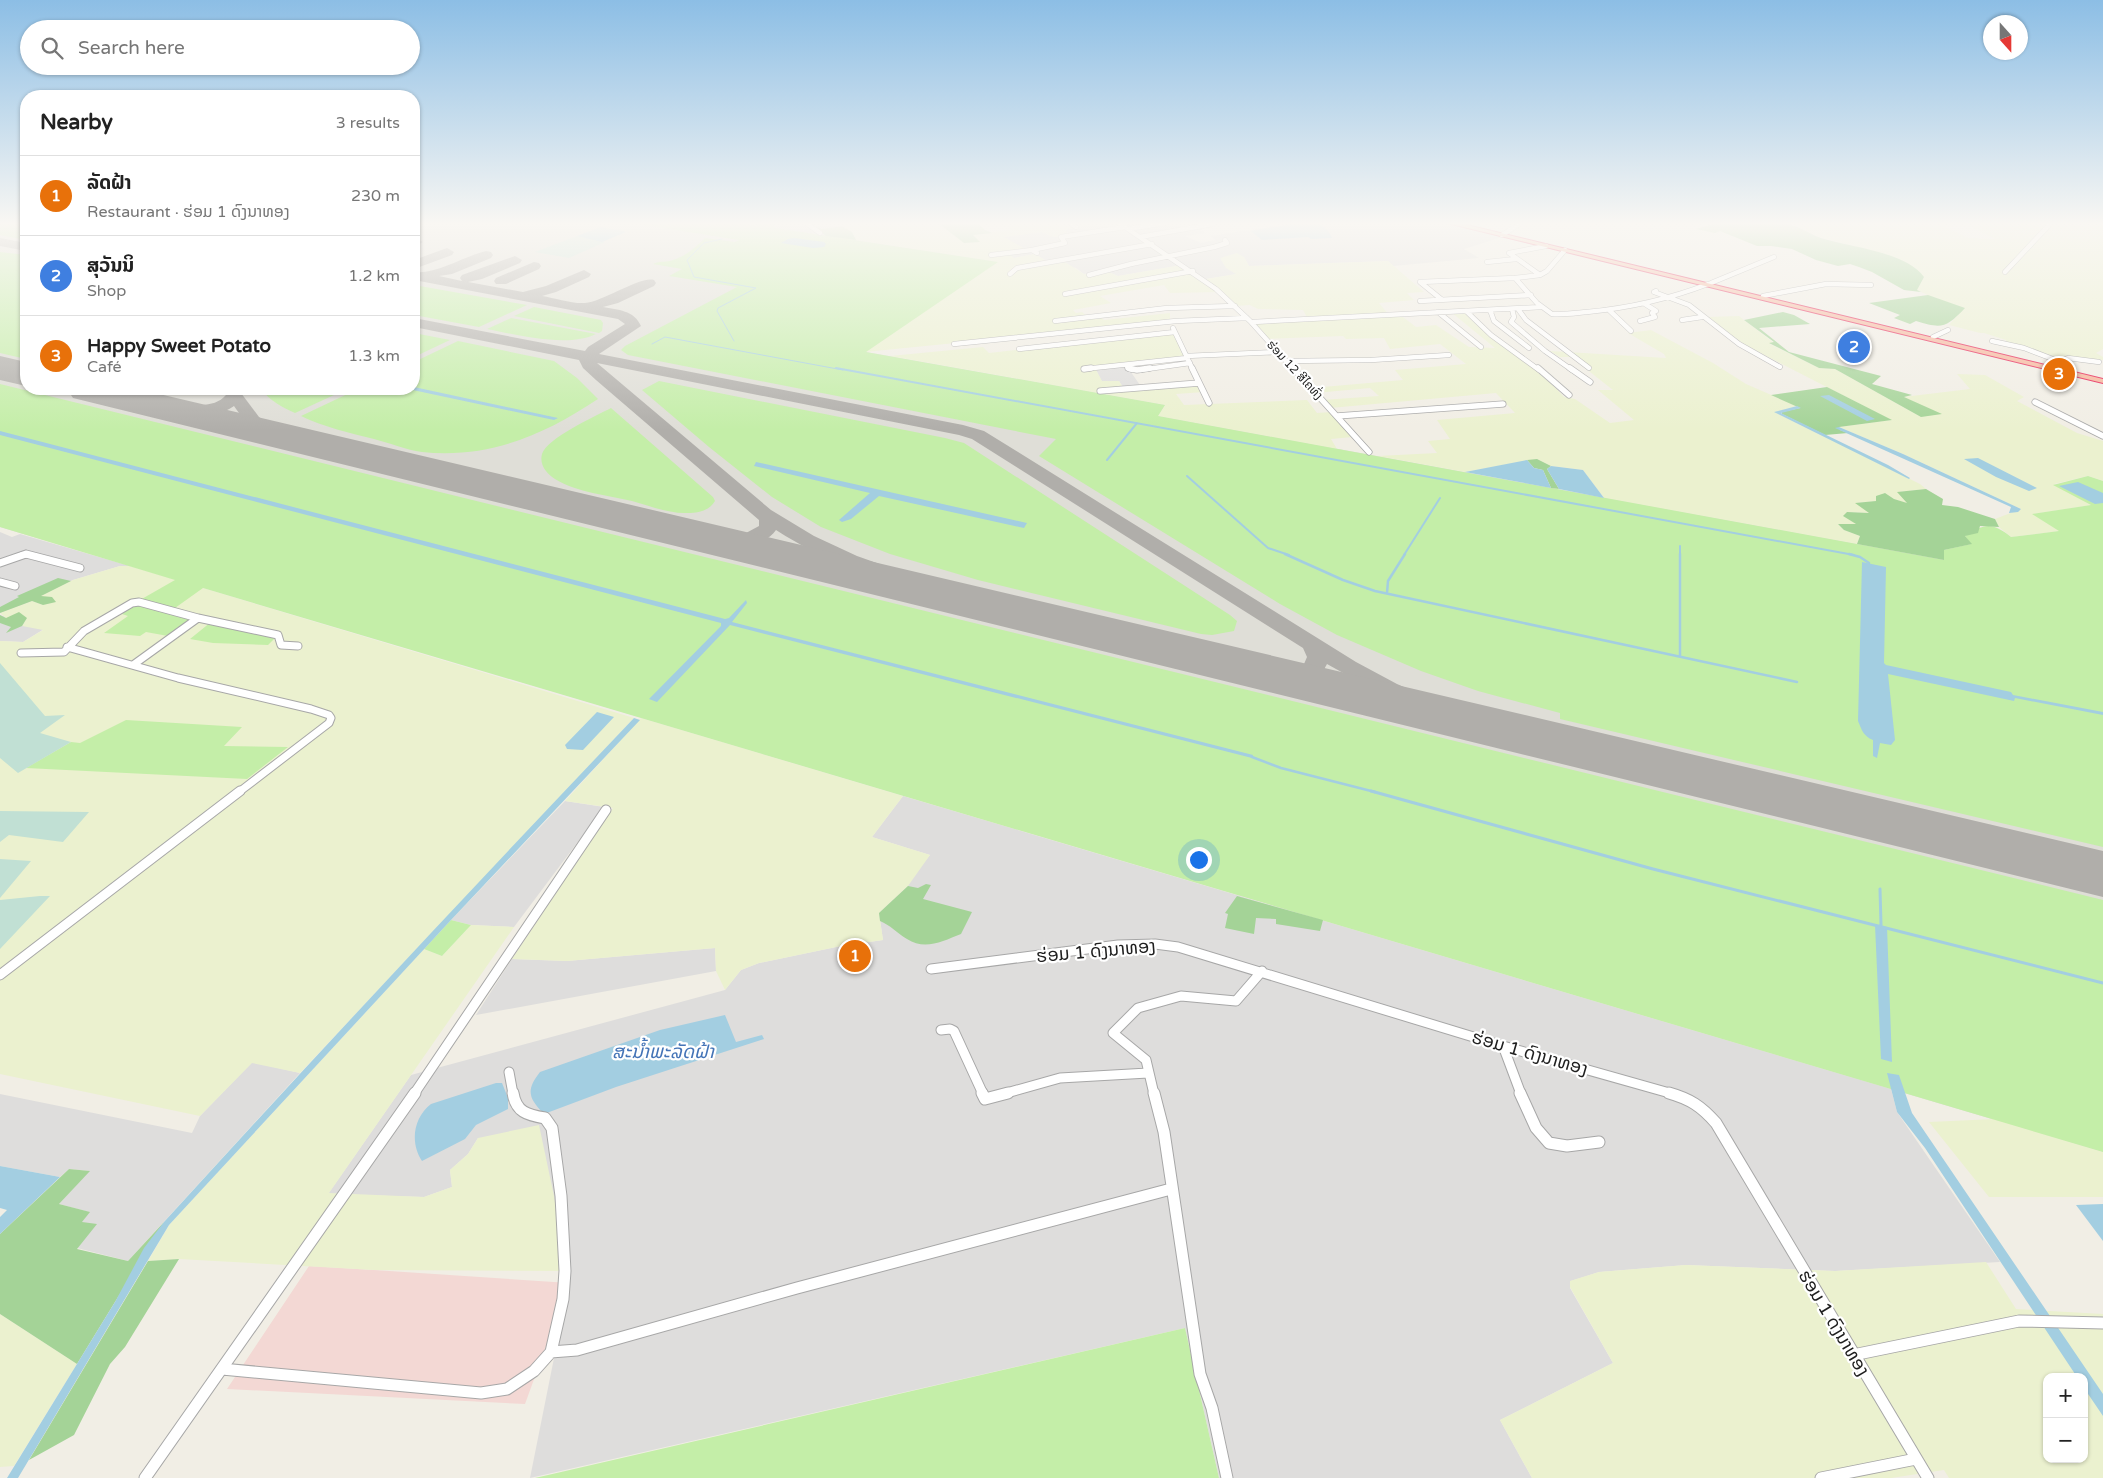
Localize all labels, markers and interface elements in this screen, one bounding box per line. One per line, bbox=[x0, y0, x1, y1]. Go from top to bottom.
north arrow bbox=[1983, 15, 2028, 60]
search box bbox=[20, 20, 420, 75]
icon: search bbox=[38, 34, 66, 62]
text: Search here bbox=[78, 37, 185, 59]
text: Nearby bbox=[40, 110, 113, 135]
text: 3 results bbox=[336, 113, 400, 133]
text: ລັດຝ້າ bbox=[87, 172, 131, 194]
text: 1 bbox=[51, 186, 61, 206]
text: 230 m bbox=[351, 186, 400, 206]
text: Restaurant · ຮ່ອມ 1 ດົງນາທອງ bbox=[87, 202, 290, 222]
text: ສຸວັນນິ bbox=[87, 255, 134, 277]
text: 2 bbox=[51, 266, 61, 286]
text: 1.2 km bbox=[348, 266, 400, 286]
text: Shop bbox=[87, 281, 126, 301]
pin: 2 bbox=[1838, 328, 1870, 366]
text: Happy Sweet Potato bbox=[87, 335, 271, 357]
street label: ຮ່ອມ 12 ສີໄຄທົ່ງ bbox=[1264, 336, 1328, 402]
text: 3 bbox=[51, 346, 61, 366]
text: 1.3 km bbox=[348, 346, 400, 366]
pin: 3 bbox=[2043, 355, 2075, 393]
text: Café bbox=[87, 357, 122, 377]
your location bbox=[1186, 847, 1212, 873]
street label: ຮ່ອມ 1 ດົງນາທອງ bbox=[1035, 935, 1157, 967]
pin: 1 bbox=[839, 937, 871, 975]
street label: ຮ່ອມ 1 ດົງນາທອງ bbox=[1469, 1026, 1591, 1080]
water label: ສະນ້ຳພະລັດຝ້າ bbox=[612, 1037, 715, 1063]
street label: ຮ່ອມ 1 ດົງນາທອງ bbox=[1794, 1266, 1874, 1380]
map controls bbox=[2043, 1373, 2088, 1463]
button: + bbox=[2043, 1373, 2088, 1418]
button: − bbox=[2043, 1418, 2088, 1463]

